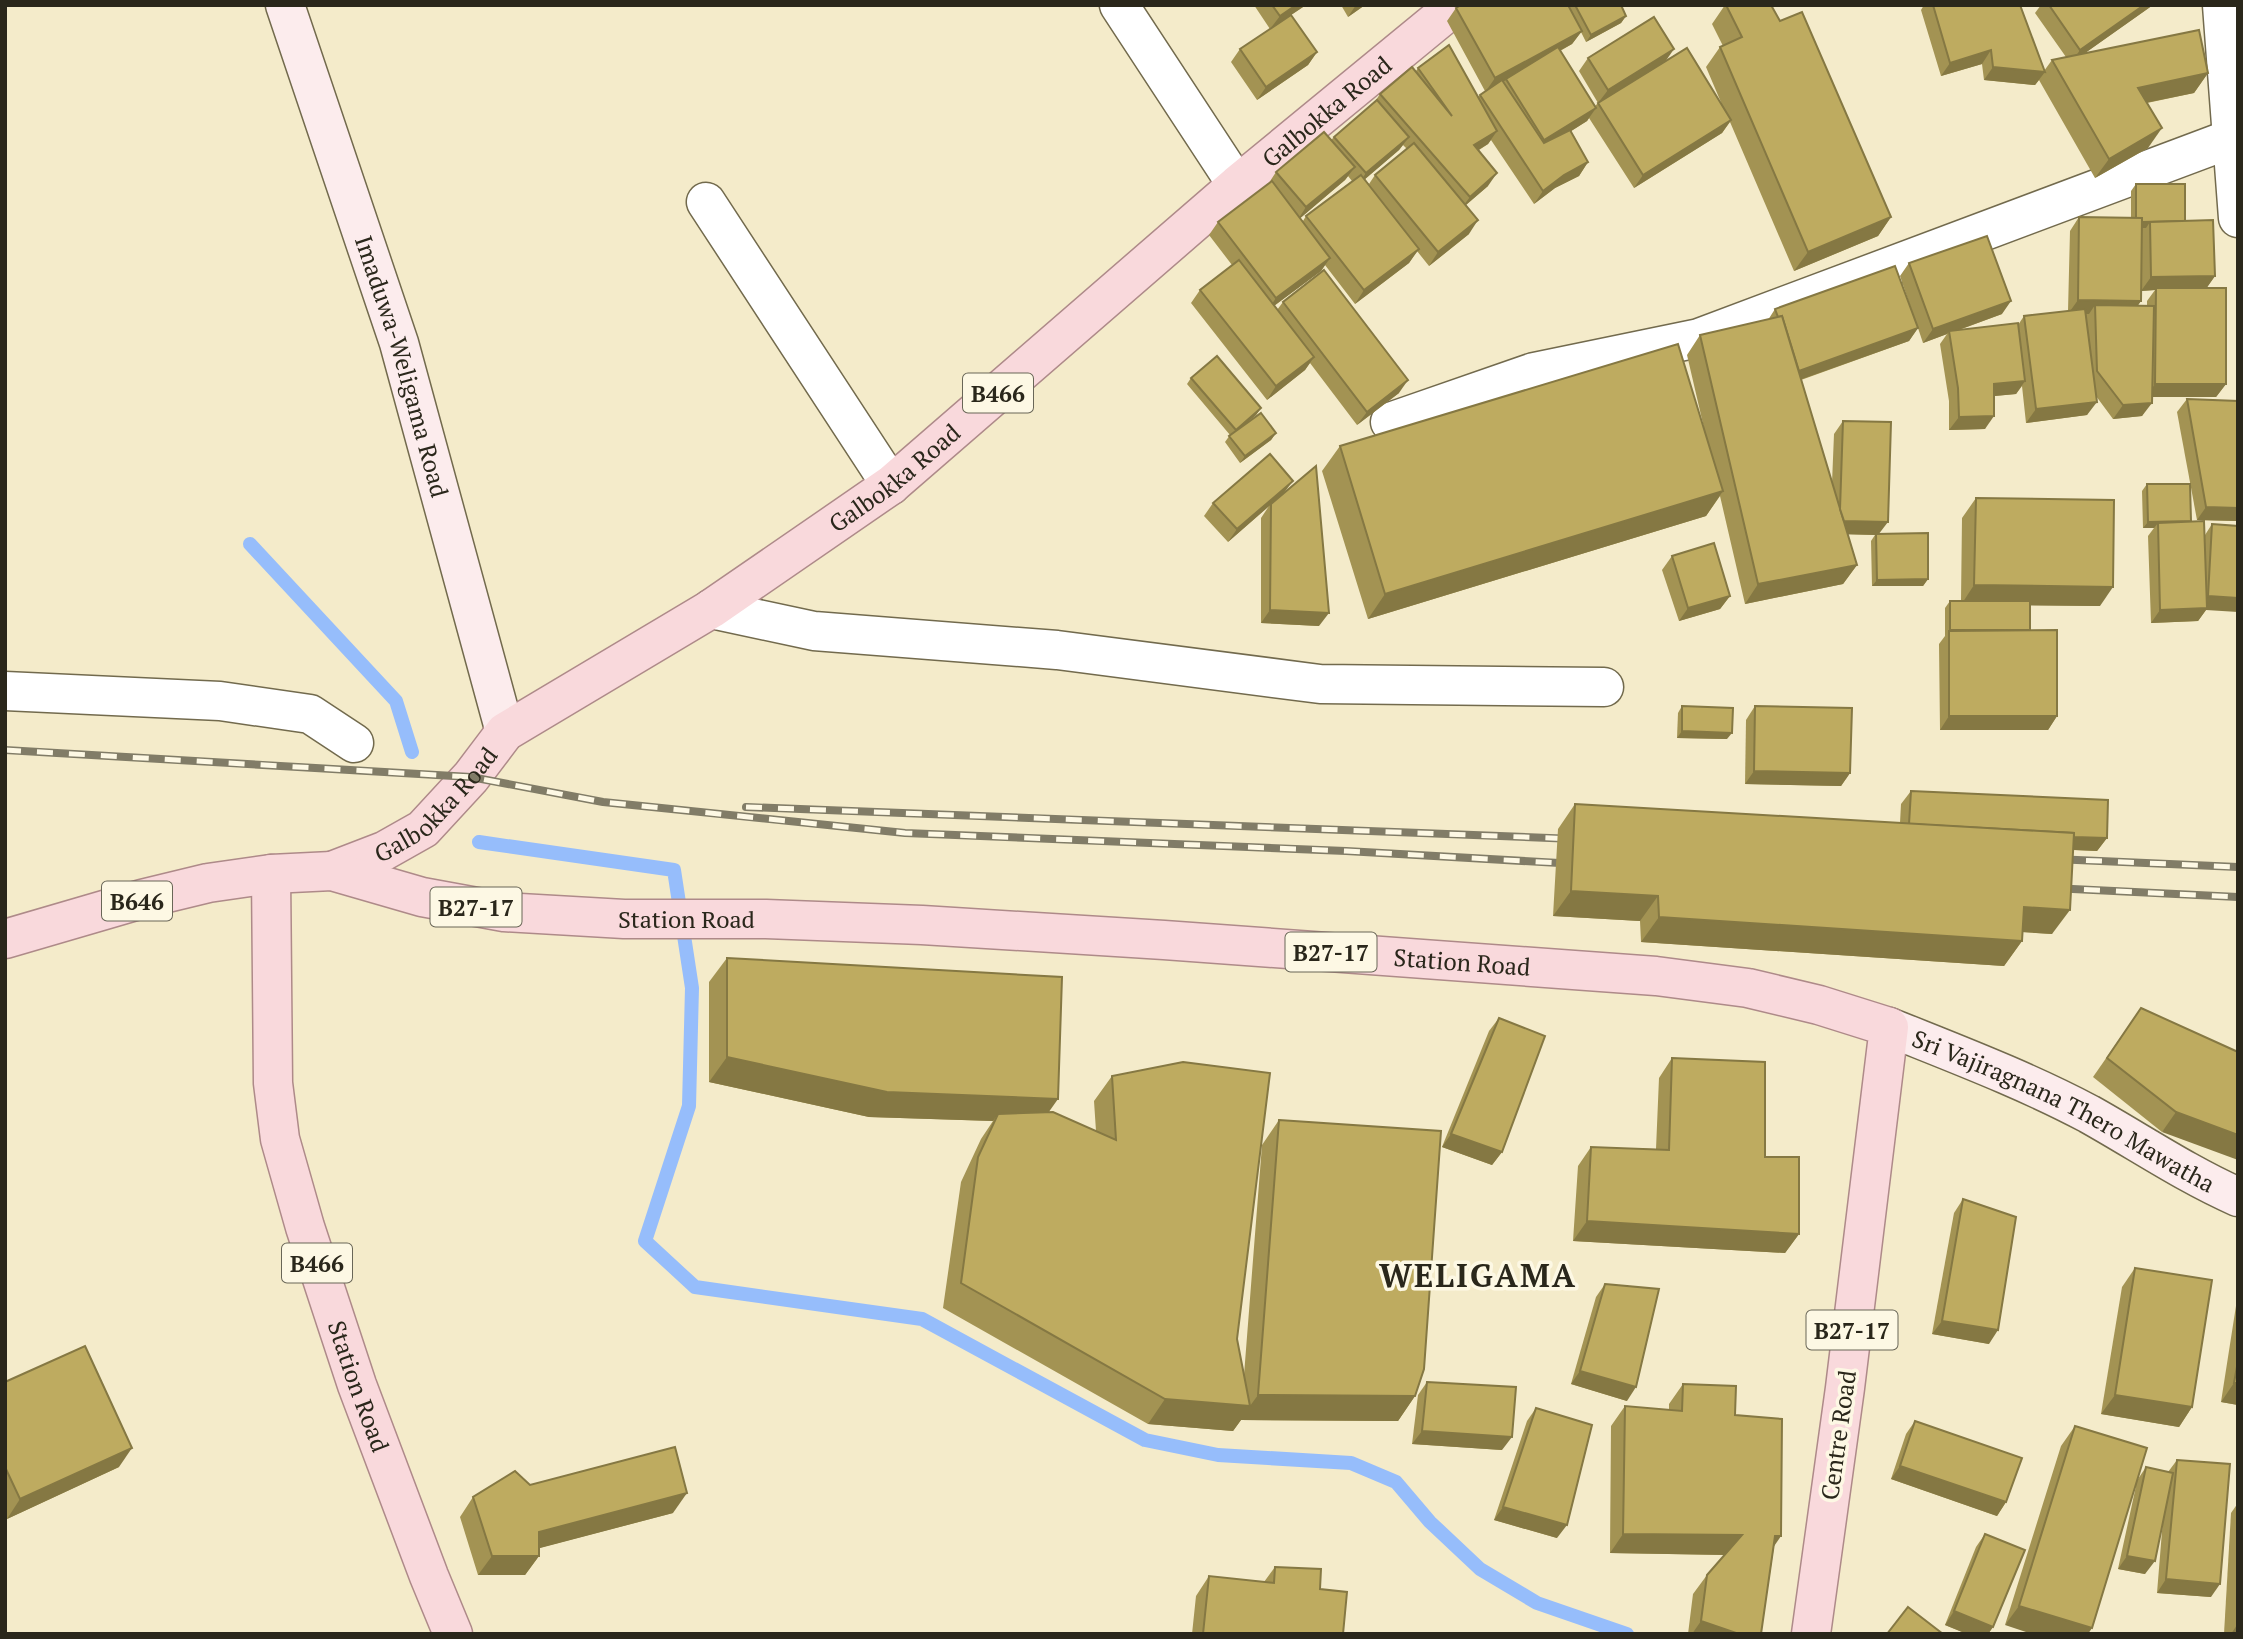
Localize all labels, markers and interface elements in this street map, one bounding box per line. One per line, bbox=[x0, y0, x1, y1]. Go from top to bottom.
street label: Galbokka Road bbox=[1255, 49, 1398, 174]
street label: Imaduwa-Weligama Road bbox=[348, 231, 456, 501]
road number: B466 bbox=[963, 374, 1033, 412]
street label: Galbokka Road bbox=[822, 416, 967, 539]
street label: Galbokka Road bbox=[370, 740, 504, 869]
road number: B646 bbox=[102, 882, 172, 920]
road number: B27-17 bbox=[430, 888, 522, 926]
street label: Station Road bbox=[618, 903, 755, 935]
road number: B27-17 bbox=[1286, 932, 1376, 972]
street label: Station Road bbox=[1393, 941, 1532, 983]
street label: Sri Vajiragnana Thero Mawatha bbox=[1908, 1022, 2221, 1199]
road number: B466 bbox=[282, 1244, 352, 1282]
district label: WELIGAMA bbox=[1379, 1254, 1577, 1296]
road number: B27-17 bbox=[1806, 1310, 1898, 1350]
street label: Station Road bbox=[321, 1317, 397, 1456]
street label: Centre Road bbox=[1813, 1368, 1863, 1502]

